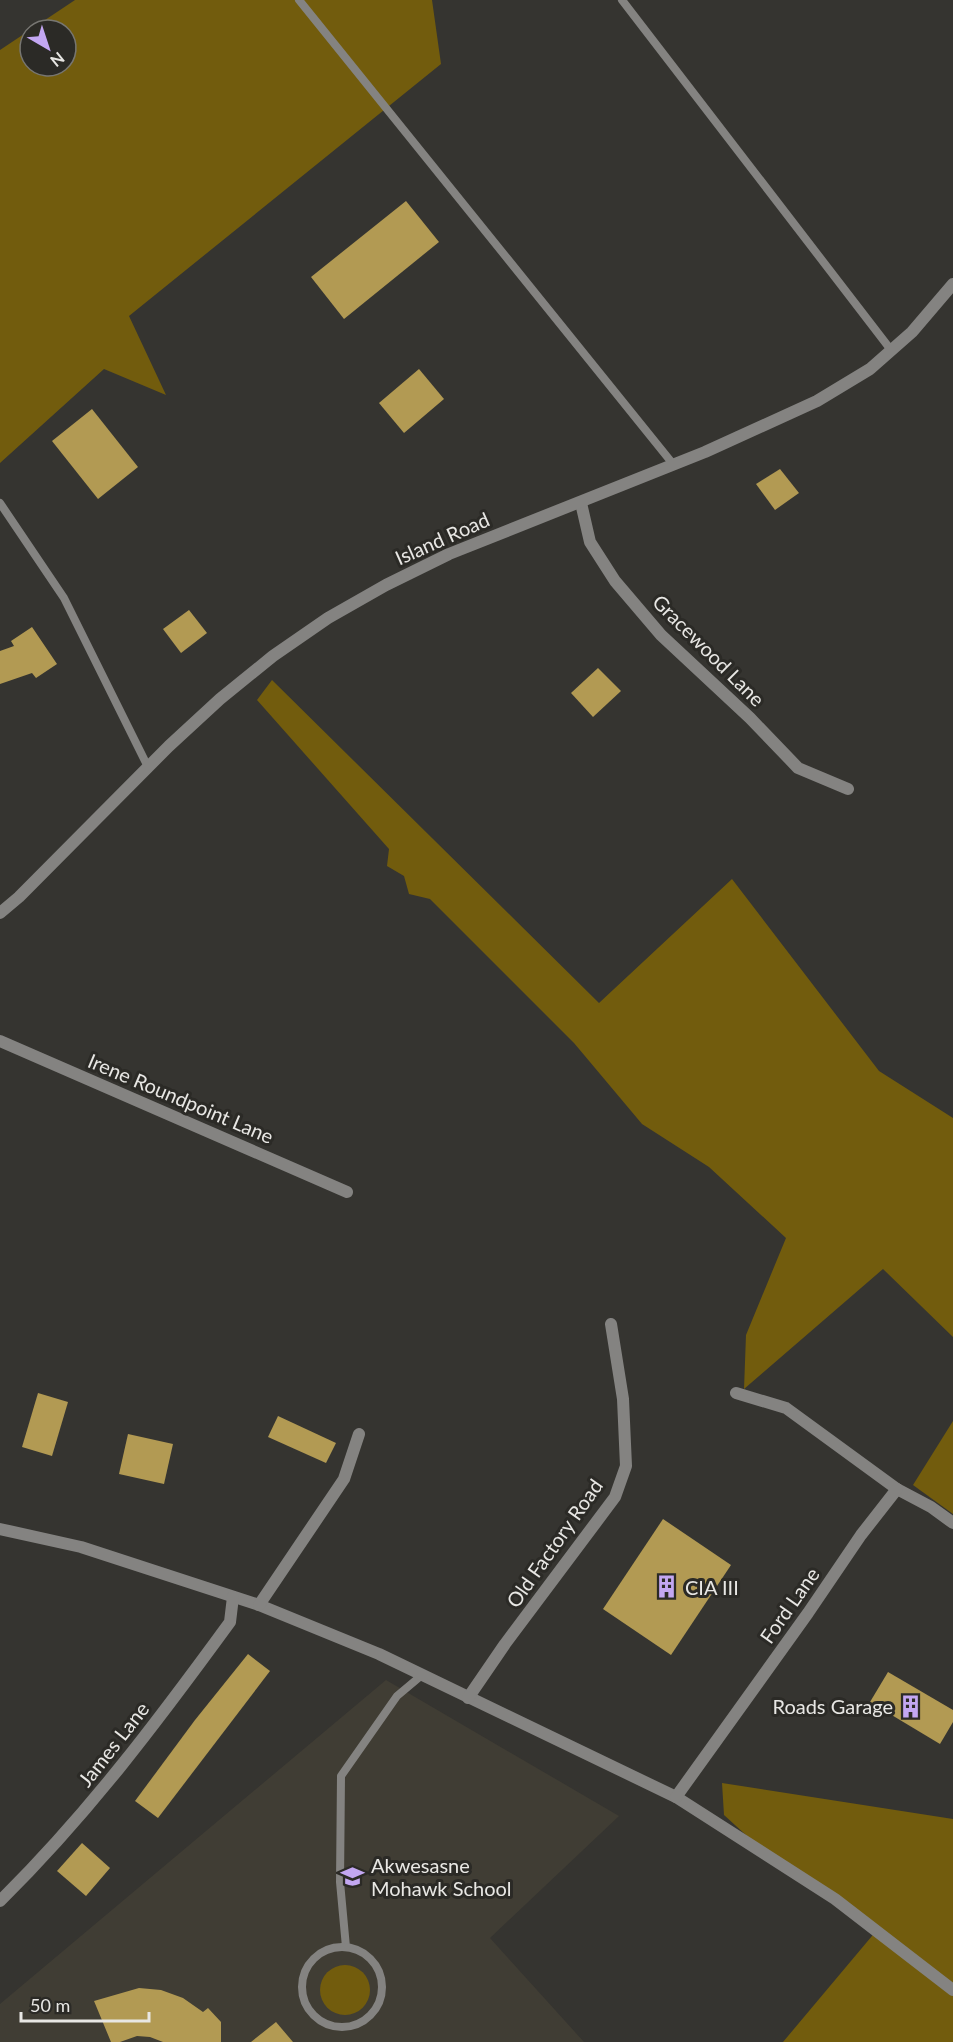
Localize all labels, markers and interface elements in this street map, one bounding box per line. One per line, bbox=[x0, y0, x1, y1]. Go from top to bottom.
north arrow bbox=[18, 18, 78, 78]
text: N bbox=[47, 49, 69, 71]
street label: Island Road bbox=[391, 507, 493, 569]
street label: Gracewood Lane bbox=[648, 589, 770, 711]
street label: Irene Roundpoint Lane bbox=[85, 1048, 277, 1148]
street label: Old Factory Road bbox=[501, 1474, 607, 1612]
street label: Ford Lane bbox=[754, 1563, 824, 1647]
building icon: CIA III bbox=[654, 1574, 680, 1600]
place label: CIA III bbox=[685, 1575, 739, 1599]
building icon: Roads Garage bbox=[898, 1693, 924, 1719]
place label: Roads Garage bbox=[773, 1694, 893, 1718]
street label: James Lane bbox=[73, 1697, 153, 1791]
place label: Akwesasne Mohawk School bbox=[371, 1853, 512, 1900]
school or university icon: Akwesasne Mohawk School bbox=[340, 1864, 366, 1890]
scale bar bbox=[21, 1985, 148, 2023]
text: 50 m bbox=[30, 1994, 70, 2016]

